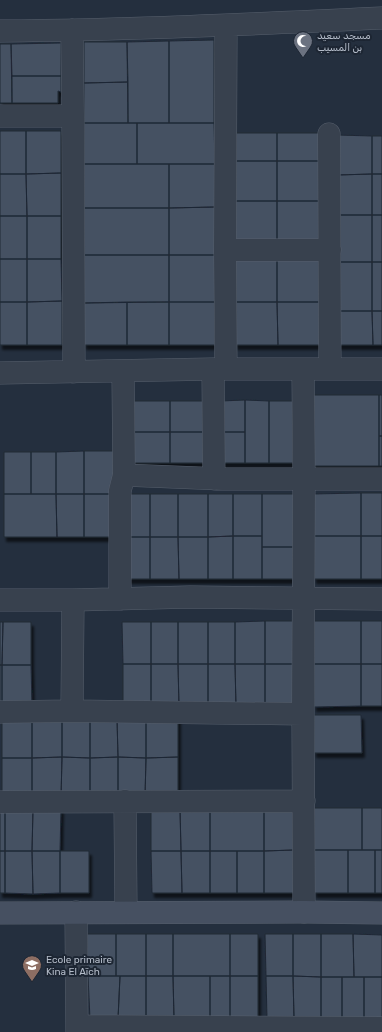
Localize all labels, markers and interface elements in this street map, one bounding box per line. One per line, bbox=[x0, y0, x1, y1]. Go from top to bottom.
mosque icon: مسجد سعيد بن المسيب bbox=[292, 30, 314, 58]
place label: مسجد سعيد بن المسيب bbox=[317, 30, 371, 54]
school or university icon: Ecole primaire Kina El Aïch bbox=[21, 954, 43, 982]
place label: Ecole primaire Kina El Aïch bbox=[46, 954, 112, 978]

